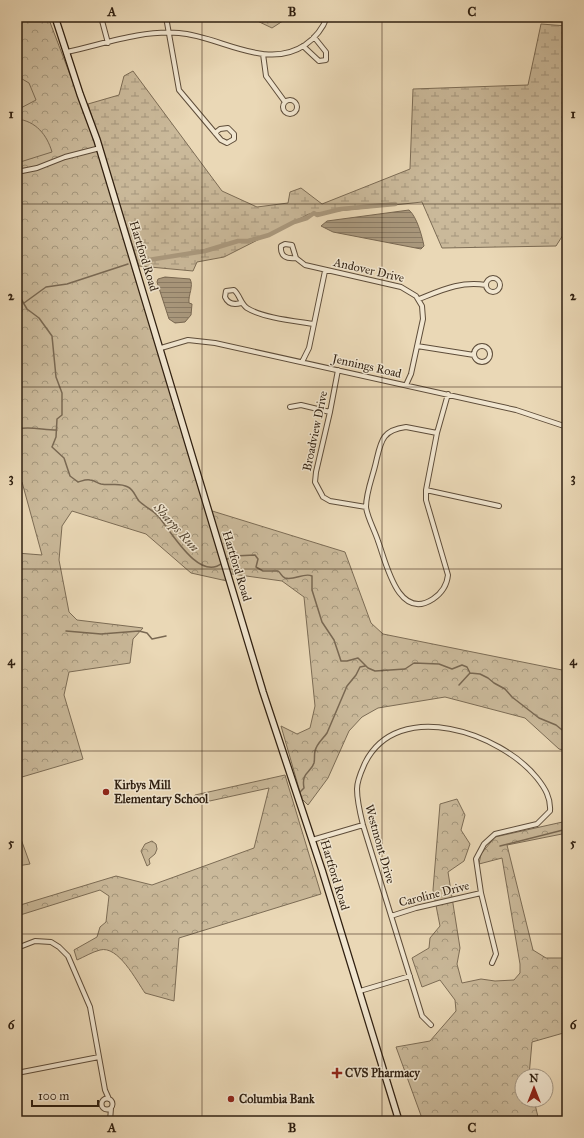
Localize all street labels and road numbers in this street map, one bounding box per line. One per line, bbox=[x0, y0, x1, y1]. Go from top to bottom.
street label: Hartford Road bbox=[127, 219, 161, 293]
street label: Andover Drive bbox=[331, 255, 406, 285]
street label: Jennings Road bbox=[329, 351, 403, 382]
street label: Broadview Drive bbox=[300, 390, 330, 472]
street label: Hartford Road bbox=[220, 529, 254, 603]
street label: Westmont Drive bbox=[362, 803, 398, 885]
street label: Hartford Road bbox=[318, 838, 352, 912]
street label: Caroline Drive bbox=[397, 878, 471, 910]

